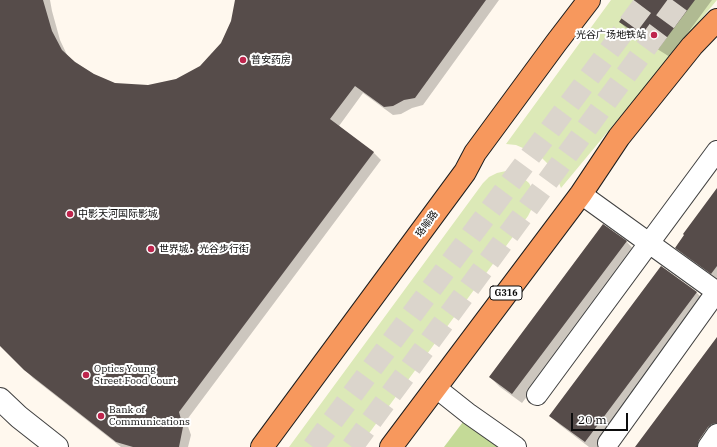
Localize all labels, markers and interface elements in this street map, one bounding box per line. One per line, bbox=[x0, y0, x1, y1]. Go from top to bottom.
place label: 光谷广场地铁站 bbox=[576, 29, 646, 41]
marker: 光谷广场地铁站 bbox=[649, 30, 659, 40]
place label: 普安药房 bbox=[251, 54, 291, 66]
marker: 普安药房 bbox=[238, 55, 248, 65]
place label: 中影天河国际影城 bbox=[78, 208, 158, 220]
street label: 珞喻路 bbox=[413, 208, 441, 240]
marker: 中影天河国际影城 bbox=[65, 209, 75, 219]
place label: 世界城．光谷步行街 bbox=[159, 243, 249, 255]
marker: 世界城．光谷步行街 bbox=[146, 244, 156, 254]
road number: G316 bbox=[490, 286, 522, 300]
place label: Optics Young Street Food Court bbox=[94, 363, 176, 386]
marker: Optics Young Street Food Court bbox=[81, 370, 91, 380]
place label: Bank of Communications bbox=[109, 404, 190, 428]
scale bar bbox=[573, 405, 630, 431]
marker: Bank of Communications bbox=[96, 411, 106, 421]
text: 20 m bbox=[578, 412, 607, 427]

